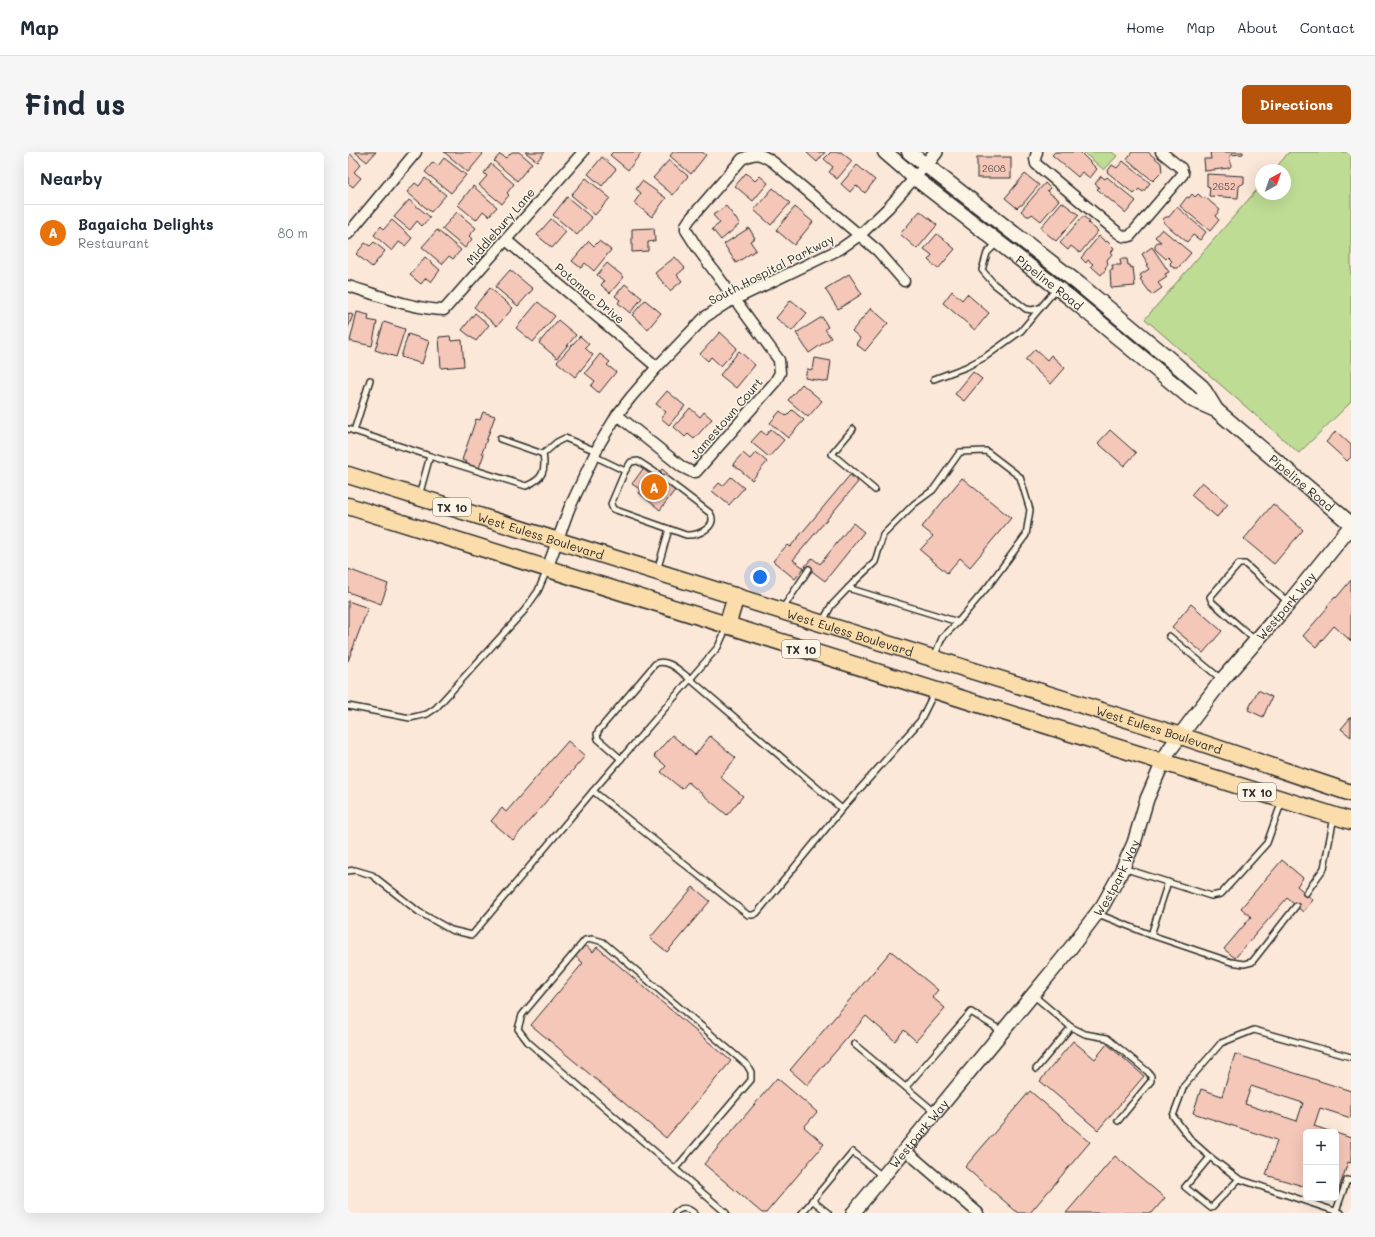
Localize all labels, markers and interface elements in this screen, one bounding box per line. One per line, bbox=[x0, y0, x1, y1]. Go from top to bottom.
text: Map bbox=[20, 15, 59, 40]
text: Home bbox=[1126, 18, 1164, 37]
text: Map bbox=[1186, 18, 1215, 37]
text: About bbox=[1237, 18, 1278, 37]
text: Contact bbox=[1300, 18, 1355, 37]
button: Directions bbox=[1242, 85, 1351, 124]
text: Find us bbox=[24, 86, 125, 122]
house number: 2608 bbox=[982, 161, 1006, 175]
north arrow bbox=[1255, 164, 1291, 200]
text: Nearby bbox=[40, 167, 102, 189]
house number: 2652 bbox=[1212, 179, 1236, 193]
street label: Middlebury Lane bbox=[462, 184, 538, 268]
text: Bagaicha Delights bbox=[78, 214, 214, 234]
text: A bbox=[48, 224, 58, 241]
text: 80 m bbox=[278, 224, 308, 241]
street label: South Hospital Parkway bbox=[706, 230, 836, 308]
text: Restaurant bbox=[78, 234, 149, 251]
street label: Pipeline Road bbox=[1013, 251, 1087, 314]
street label: Potomac Drive bbox=[552, 259, 628, 327]
street label: Jamestown Court bbox=[686, 374, 766, 462]
street label: Pipeline Road bbox=[1266, 450, 1338, 515]
pin: A bbox=[641, 472, 667, 502]
road number: TX 10 bbox=[433, 498, 471, 516]
street label: West Euless Boulevard bbox=[476, 508, 606, 563]
your location bbox=[750, 567, 770, 587]
street label: Westpark Way bbox=[1252, 568, 1319, 643]
street label: West Euless Boulevard bbox=[785, 605, 915, 660]
road number: TX 10 bbox=[782, 640, 820, 658]
street label: West Euless Boulevard bbox=[1094, 702, 1225, 757]
road number: TX 10 bbox=[1238, 783, 1276, 801]
street label: Westpark Way bbox=[1089, 838, 1143, 919]
street label: Westpark Way bbox=[885, 1096, 952, 1171]
map controls bbox=[1303, 1129, 1339, 1201]
button: + bbox=[1303, 1129, 1339, 1165]
button: − bbox=[1303, 1165, 1339, 1201]

